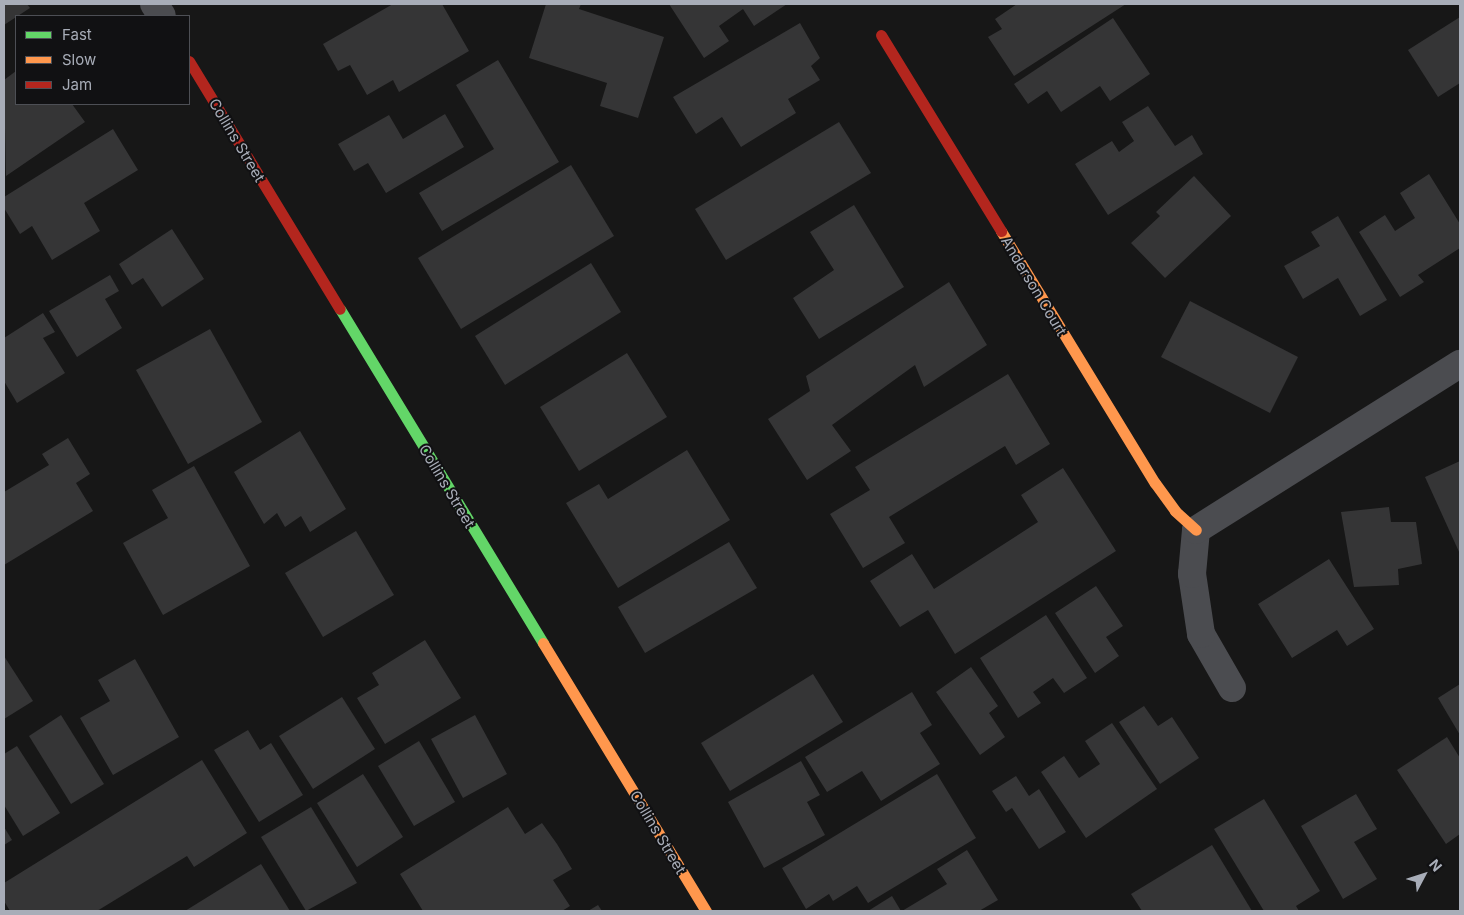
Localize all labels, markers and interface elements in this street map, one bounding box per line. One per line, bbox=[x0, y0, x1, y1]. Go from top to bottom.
legend bbox=[15, 15, 190, 105]
text: Fast bbox=[62, 25, 92, 44]
text: Slow bbox=[62, 50, 96, 69]
text: Jam bbox=[62, 75, 92, 94]
street label: Collins Street bbox=[205, 95, 269, 185]
street label: Anderson Court bbox=[997, 233, 1071, 339]
street label: Collins Street bbox=[415, 441, 479, 531]
street label: Collins Street bbox=[626, 787, 690, 877]
north arrow bbox=[1399, 850, 1449, 900]
text: N bbox=[1426, 855, 1446, 875]

